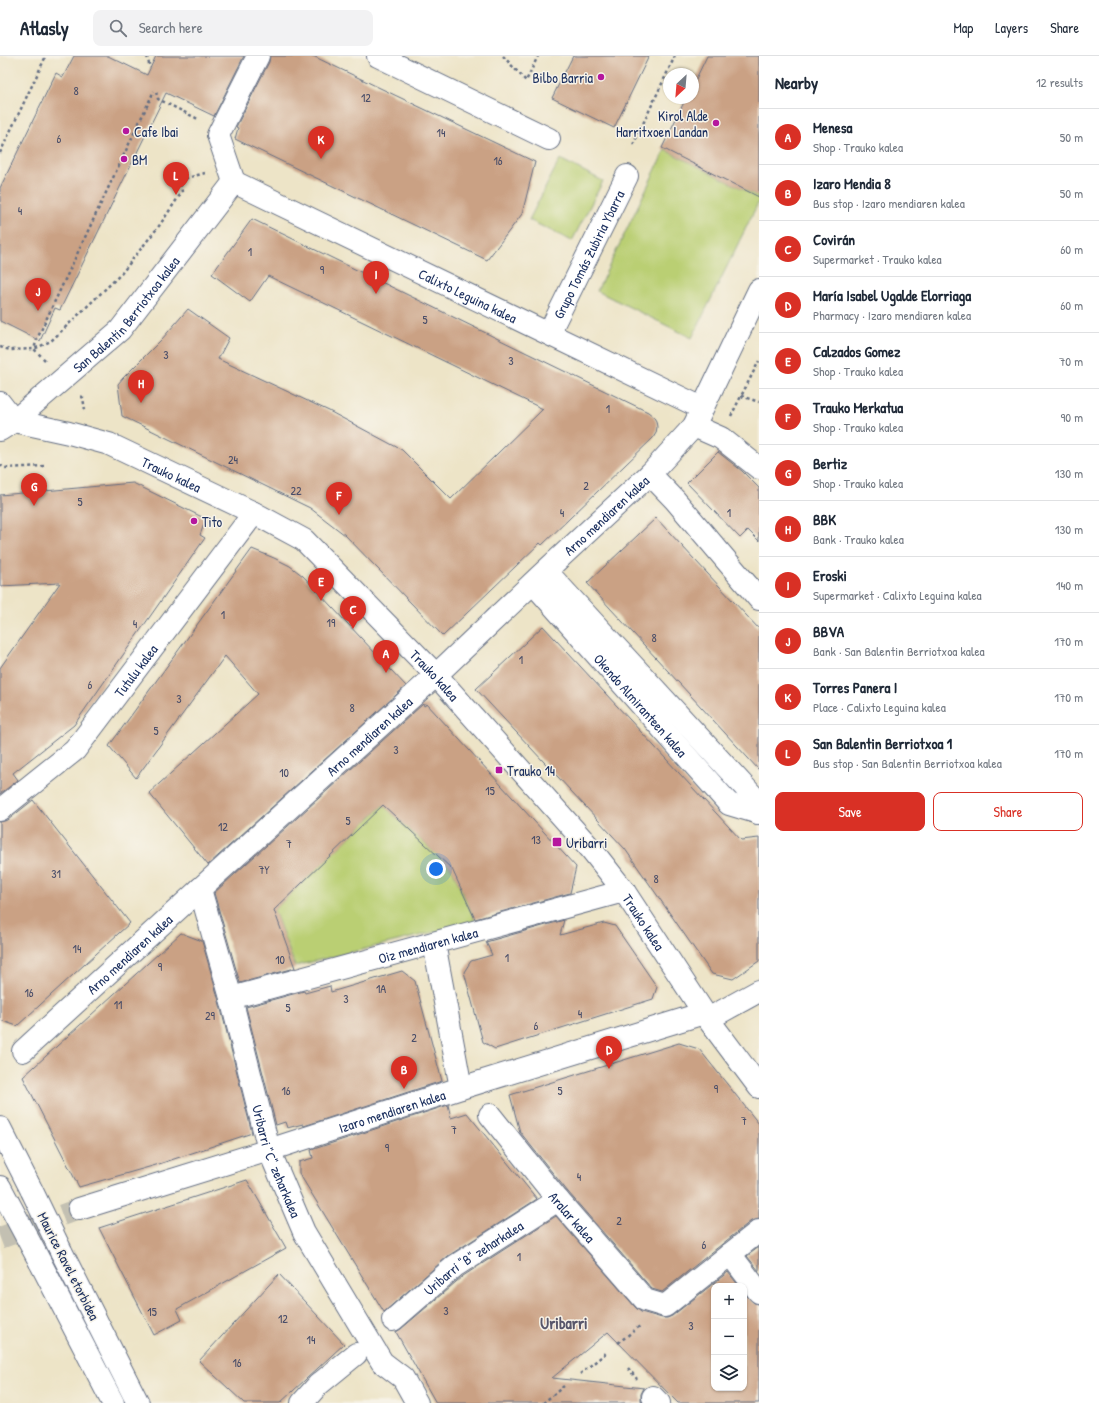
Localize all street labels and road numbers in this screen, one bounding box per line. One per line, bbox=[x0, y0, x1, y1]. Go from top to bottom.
street label: Grupo Tomás Zubiria Ybarra bbox=[548, 186, 628, 322]
street label: San Balentin Berriotxoa kalea bbox=[68, 252, 184, 376]
street label: Calixto Leguina kalea bbox=[416, 263, 521, 327]
street label: Trauko kalea bbox=[139, 452, 205, 496]
street label: Arno mendiaren kalea bbox=[559, 470, 653, 559]
street label: Tutulu kalea bbox=[109, 640, 162, 700]
street label: Trauko kalea bbox=[406, 645, 464, 705]
street label: Okendo Almiranteen kalea bbox=[590, 649, 692, 761]
street label: Arno mendiaren kalea bbox=[322, 692, 416, 780]
street label: Trauko kalea bbox=[619, 890, 670, 954]
street label: Arno mendiaren kalea bbox=[82, 909, 176, 998]
street label: Oiz mendiaren kalea bbox=[376, 922, 480, 967]
street label: Izaro mendiaren kalea bbox=[336, 1084, 448, 1136]
street label: Uribarri "C" zeharkalea bbox=[249, 1103, 306, 1221]
street label: Aralar kalea bbox=[545, 1187, 600, 1247]
street label: Maurice Ravel etorbidea bbox=[34, 1209, 105, 1324]
street label: Uribarri "B" zeharkalea bbox=[419, 1215, 527, 1299]

